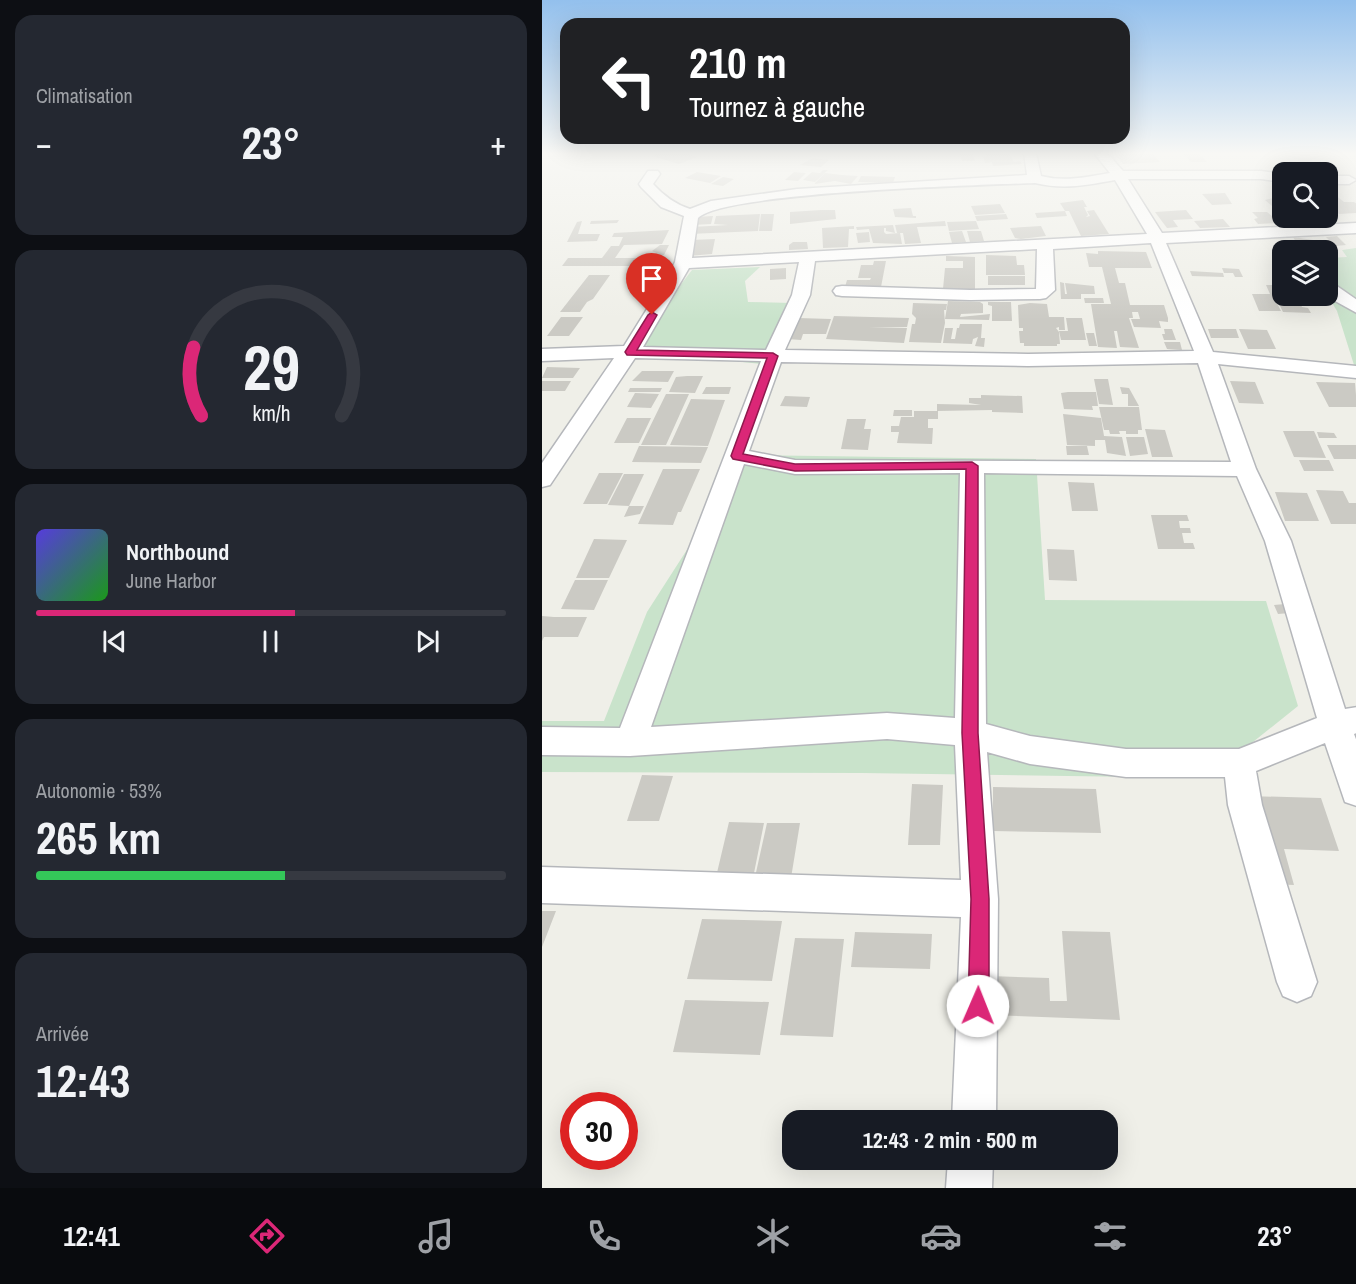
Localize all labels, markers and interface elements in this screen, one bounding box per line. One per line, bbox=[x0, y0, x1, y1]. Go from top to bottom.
text: 210 m bbox=[689, 35, 787, 91]
icon: left bbox=[590, 42, 668, 120]
text: Climatisation bbox=[36, 82, 133, 109]
text: Tournez à gauche bbox=[689, 89, 865, 125]
text: 23° bbox=[241, 112, 301, 173]
text: − bbox=[36, 121, 52, 165]
text: + bbox=[490, 121, 506, 165]
map controls bbox=[1272, 162, 1338, 306]
button: search bbox=[1272, 162, 1338, 228]
button: layers bbox=[1272, 240, 1338, 306]
pin bbox=[626, 253, 677, 315]
icon: arrive bbox=[635, 262, 668, 295]
text: 29 bbox=[243, 326, 299, 410]
text: km/h bbox=[252, 400, 290, 429]
text: Northbound bbox=[126, 537, 229, 567]
text: June Harbor bbox=[126, 567, 216, 594]
icon: previous bbox=[98, 625, 131, 658]
icon: pause bbox=[254, 625, 287, 658]
icon: next bbox=[411, 625, 444, 658]
text: Autonomie · 53% bbox=[36, 777, 162, 804]
text: 265 km bbox=[36, 807, 161, 868]
position arrow bbox=[946, 974, 1010, 1038]
text: Arrivée bbox=[36, 1020, 89, 1047]
text: 12:43 bbox=[36, 1050, 130, 1111]
speed limit sign: 30 bbox=[560, 1092, 638, 1170]
text: 12:43 · 2 min · 500 m bbox=[863, 1125, 1037, 1155]
icon: directions bbox=[246, 1215, 288, 1257]
icon: music bbox=[415, 1215, 457, 1257]
icon: phone bbox=[583, 1215, 625, 1257]
icon: climate bbox=[752, 1215, 794, 1257]
icon: car bbox=[920, 1215, 962, 1257]
icon: filters bbox=[1089, 1215, 1131, 1257]
text: 12:41 bbox=[63, 1218, 120, 1254]
text: 23° bbox=[1257, 1218, 1293, 1254]

